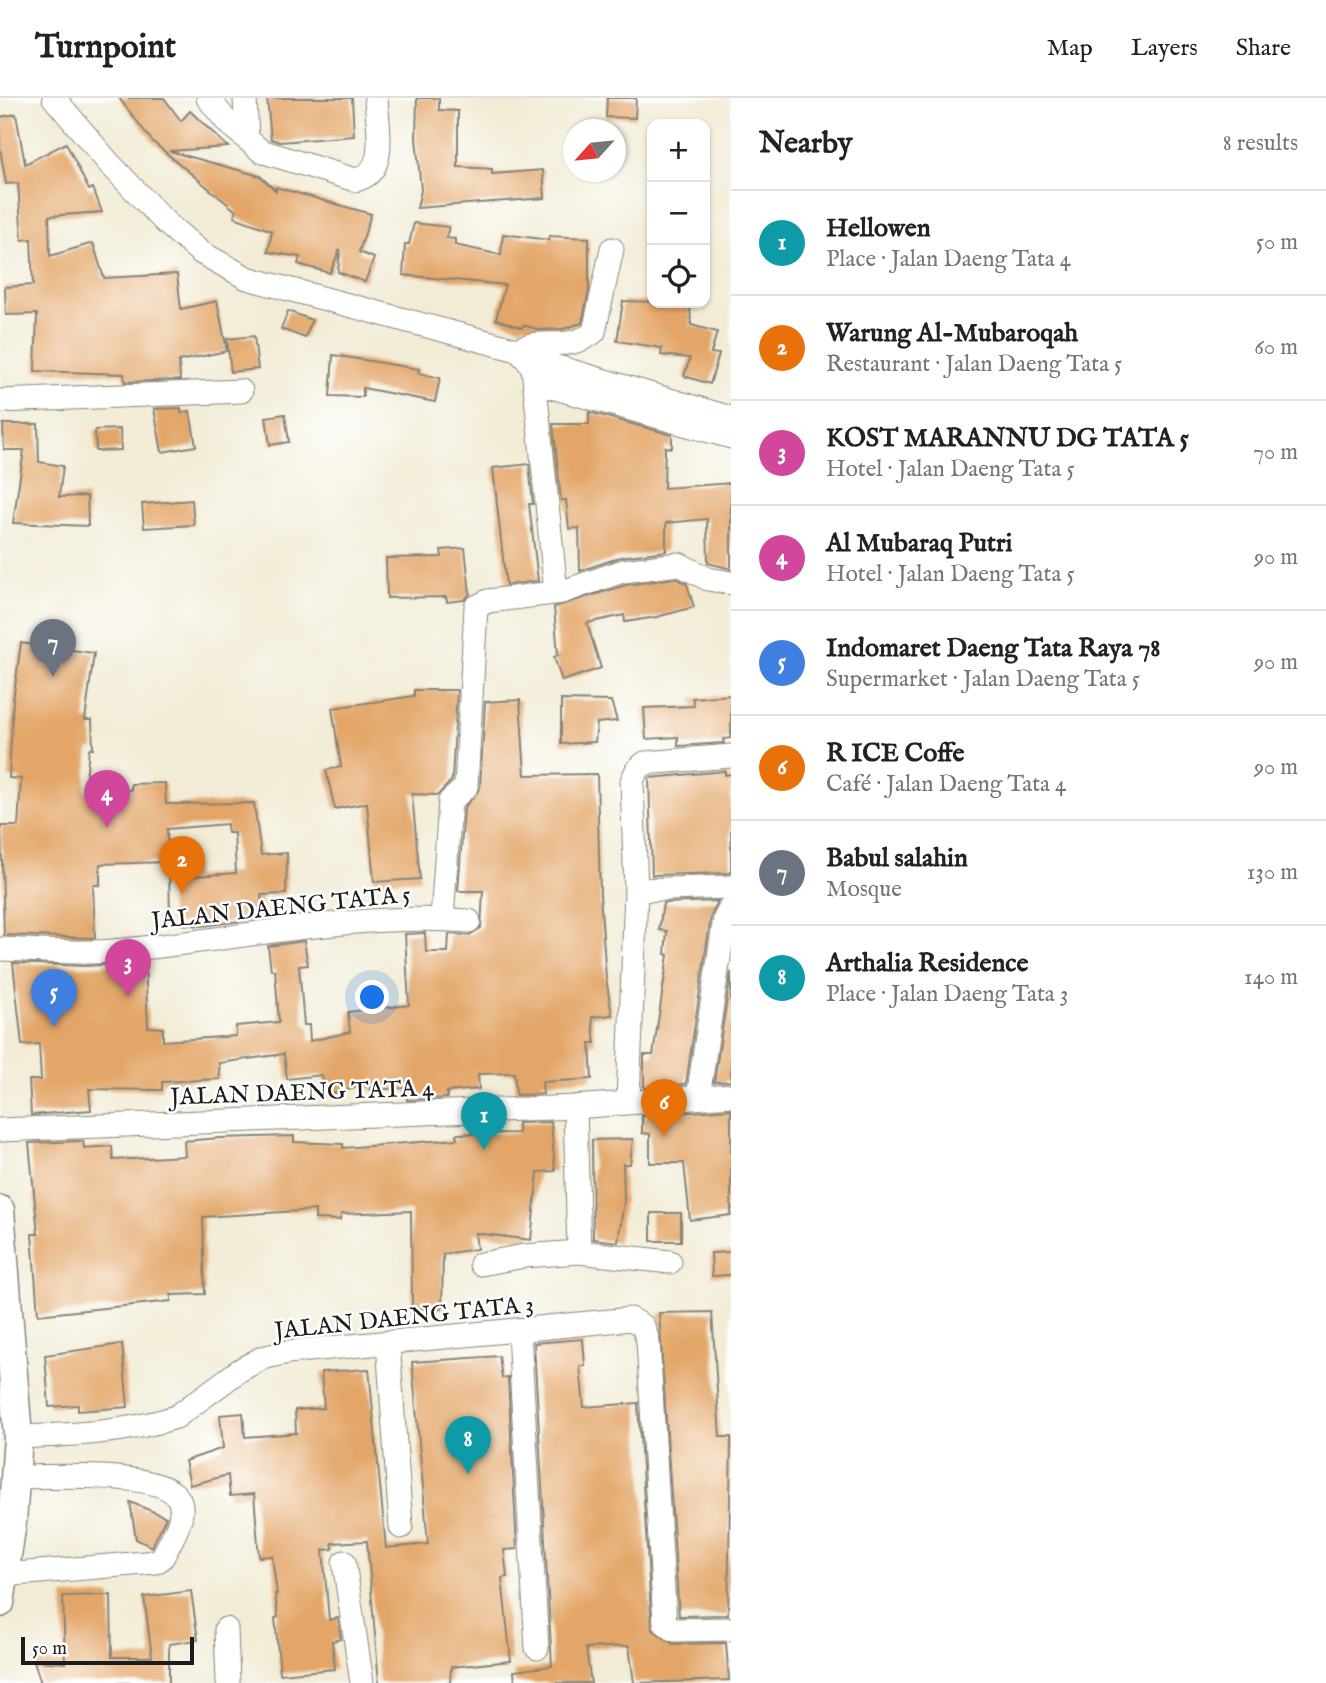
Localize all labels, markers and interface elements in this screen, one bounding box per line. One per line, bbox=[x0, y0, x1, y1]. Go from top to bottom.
text: Turnpoint bbox=[35, 27, 176, 69]
text: Map bbox=[1047, 33, 1093, 64]
text: Layers bbox=[1131, 33, 1198, 64]
text: Share bbox=[1236, 33, 1291, 64]
north arrow bbox=[563, 119, 626, 182]
map controls bbox=[647, 119, 710, 308]
button: + bbox=[647, 119, 710, 182]
text: Nearby bbox=[759, 125, 852, 163]
text: 8 results bbox=[1223, 129, 1298, 158]
button: − bbox=[647, 182, 710, 245]
text: Hellowen bbox=[826, 212, 931, 245]
text: 1 bbox=[778, 228, 786, 257]
text: 50 m bbox=[1256, 228, 1298, 257]
button: locate bbox=[647, 245, 710, 308]
text: Place · Jalan Daeng Tata 4 bbox=[826, 245, 1071, 274]
text: Warung Al-Mubaroqah bbox=[826, 317, 1078, 350]
text: 2 bbox=[777, 333, 787, 362]
text: 60 m bbox=[1254, 333, 1298, 362]
text: Restaurant · Jalan Daeng Tata 5 bbox=[826, 350, 1122, 379]
text: KOST MARANNU DG TATA 5 bbox=[826, 422, 1189, 455]
text: 3 bbox=[778, 438, 786, 467]
text: 70 m bbox=[1253, 438, 1298, 467]
text: Hotel · Jalan Daeng Tata 5 bbox=[826, 455, 1075, 484]
text: Al Mubaraq Putri bbox=[826, 527, 1013, 560]
text: 4 bbox=[776, 543, 788, 572]
text: 90 m bbox=[1254, 543, 1298, 572]
text: Hotel · Jalan Daeng Tata 5 bbox=[826, 560, 1075, 589]
pin: 7 bbox=[30, 619, 76, 677]
text: Indomaret Daeng Tata Raya 78 bbox=[826, 632, 1161, 665]
text: 5 bbox=[778, 648, 786, 677]
text: 90 m bbox=[1254, 648, 1298, 677]
text: Supermarket · Jalan Daeng Tata 5 bbox=[826, 665, 1140, 694]
text: R ICE Coffe bbox=[826, 737, 965, 770]
text: 6 bbox=[777, 753, 787, 782]
text: 90 m bbox=[1254, 753, 1298, 782]
pin: 4 bbox=[84, 770, 130, 828]
text: Café · Jalan Daeng Tata 4 bbox=[826, 770, 1066, 799]
pin: 2 bbox=[159, 836, 205, 894]
text: Babul salahin bbox=[826, 842, 968, 875]
text: 7 bbox=[777, 858, 787, 887]
text: 130 m bbox=[1247, 858, 1298, 887]
text: Mosque bbox=[826, 875, 902, 904]
street label: JALAN DAENG TATA 5 bbox=[147, 879, 413, 938]
pin: 3 bbox=[105, 939, 151, 997]
text: Arthalia Residence bbox=[826, 947, 1028, 980]
text: 8 bbox=[777, 963, 787, 992]
text: 140 m bbox=[1244, 963, 1298, 992]
pin: 5 bbox=[31, 969, 77, 1027]
your location bbox=[355, 980, 389, 1014]
text: Place · Jalan Daeng Tata 3 bbox=[826, 980, 1068, 1009]
street label: JALAN DAENG TATA 4 bbox=[167, 1073, 435, 1114]
pin: 6 bbox=[641, 1079, 687, 1137]
pin: 1 bbox=[461, 1092, 507, 1150]
street label: JALAN DAENG TATA 3 bbox=[270, 1289, 535, 1348]
pin: 8 bbox=[445, 1416, 491, 1474]
scale bar bbox=[21, 1634, 194, 1666]
text: 50 m bbox=[32, 1637, 67, 1661]

